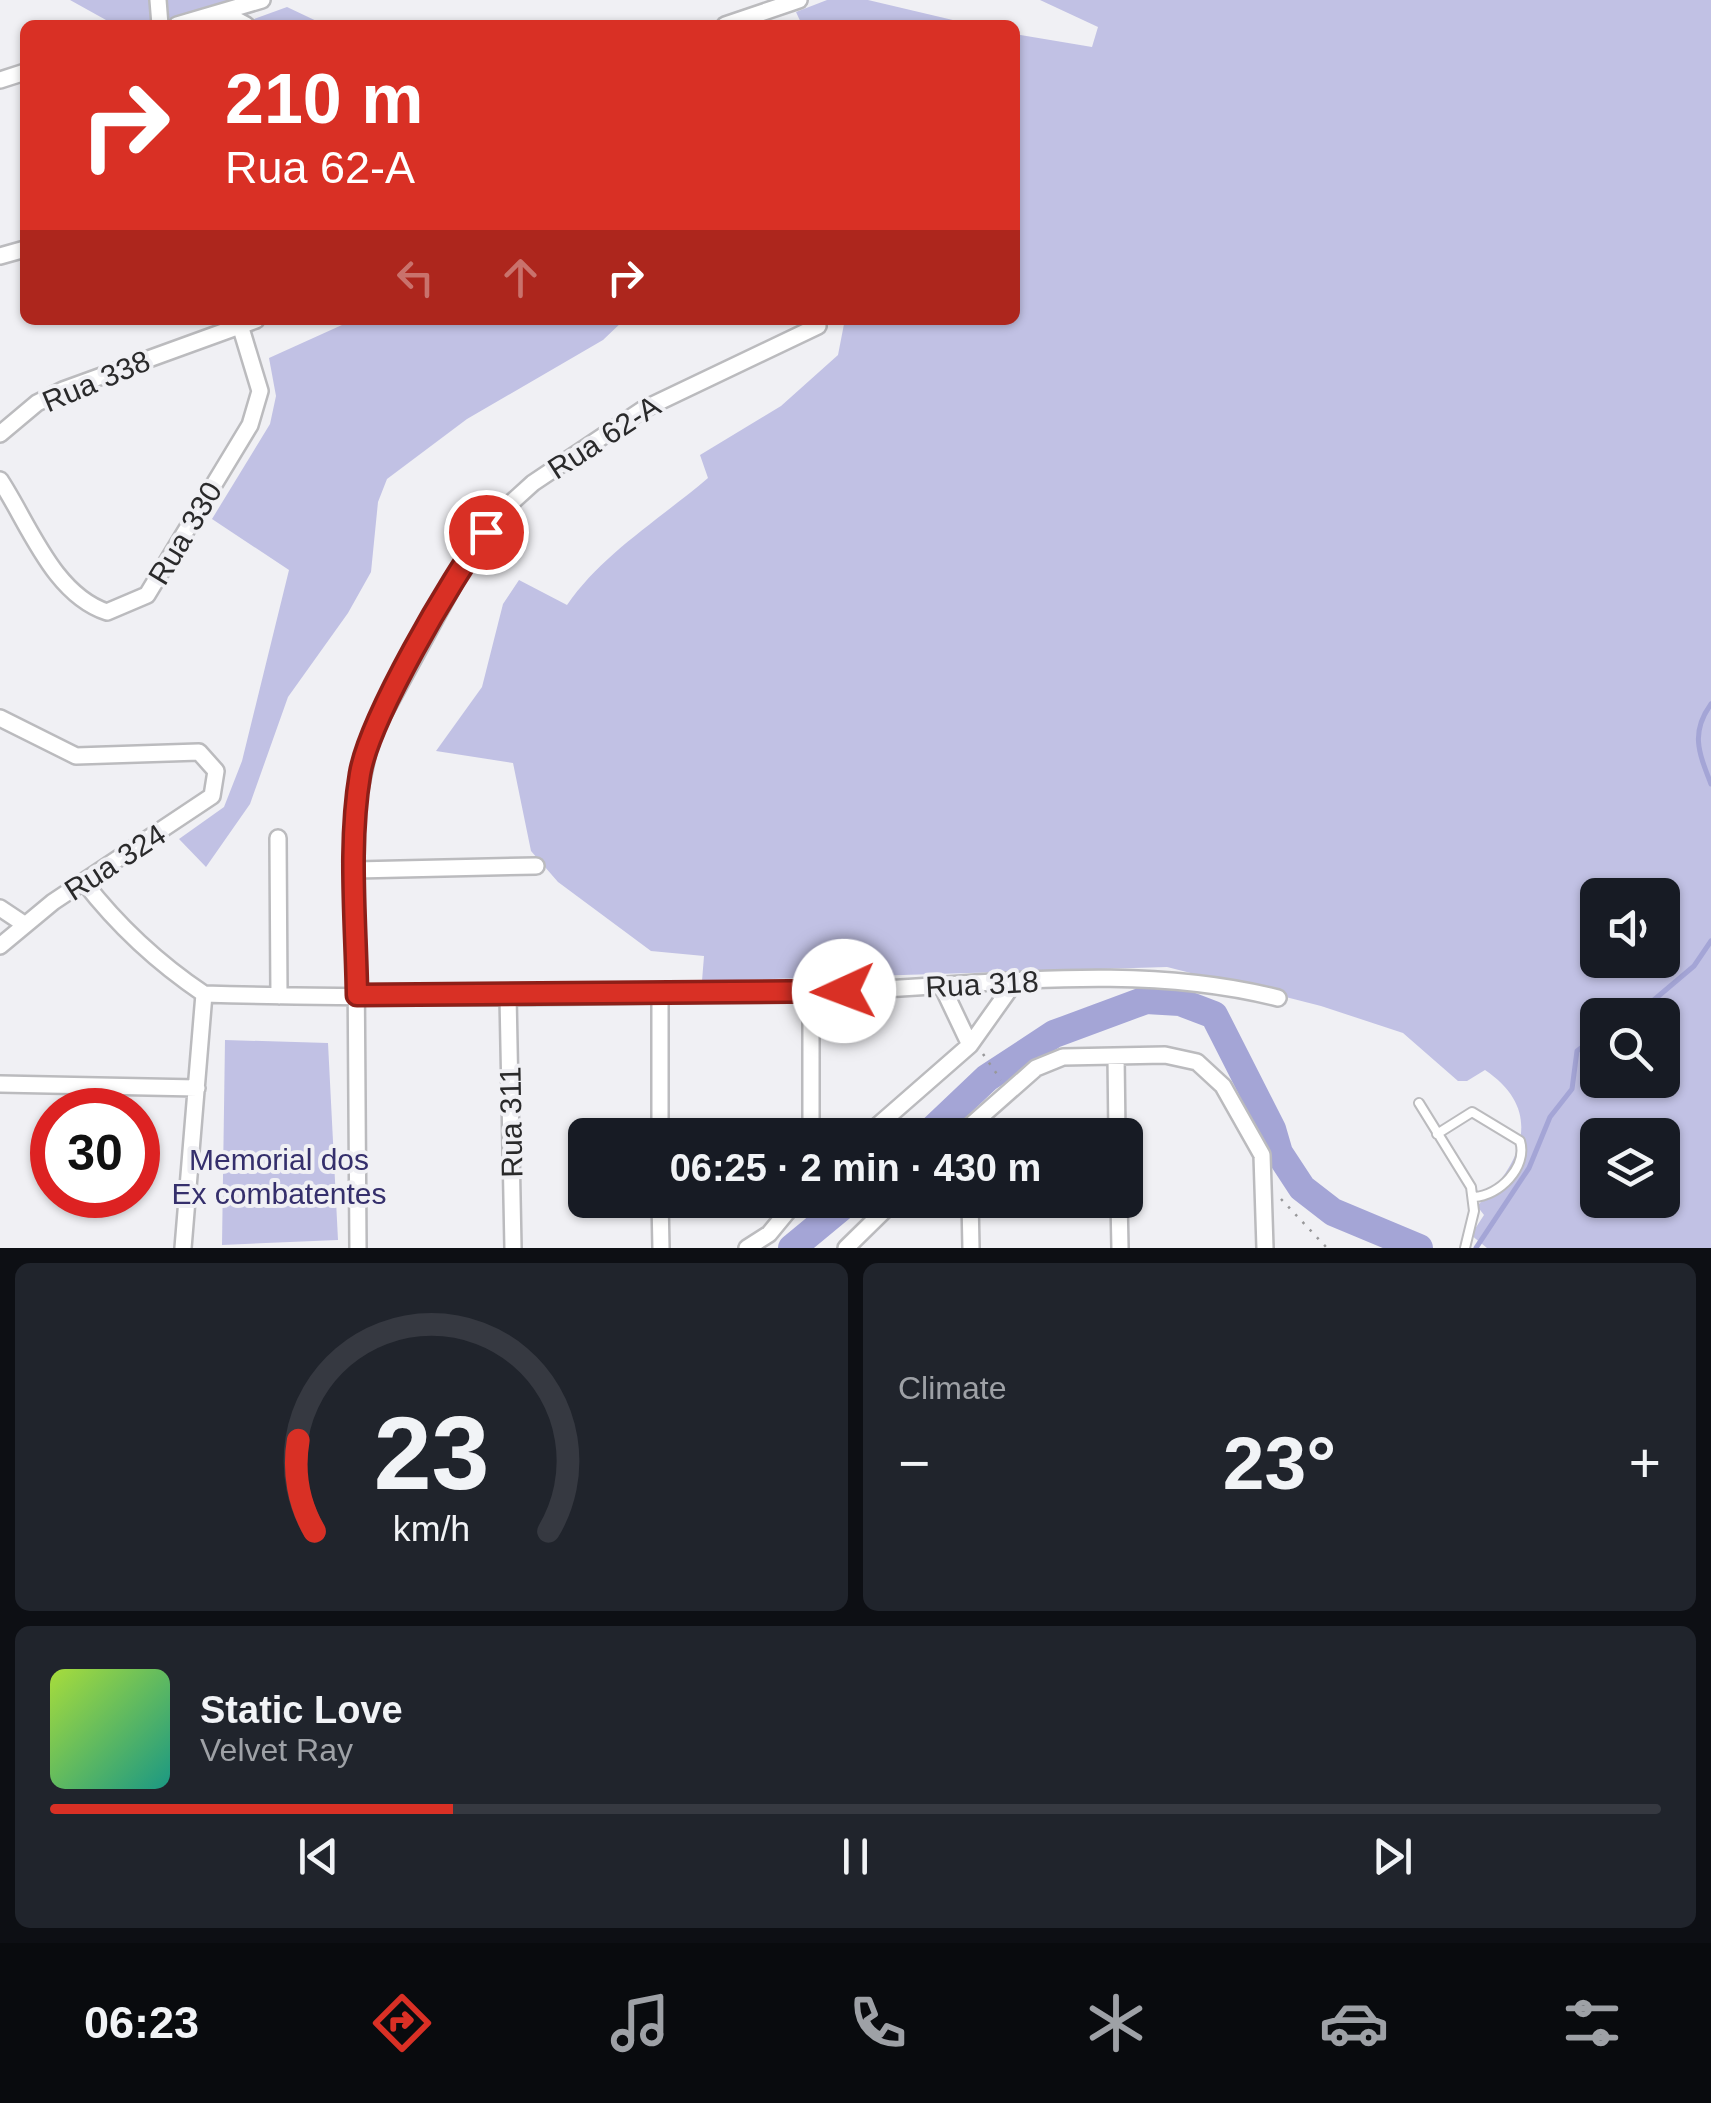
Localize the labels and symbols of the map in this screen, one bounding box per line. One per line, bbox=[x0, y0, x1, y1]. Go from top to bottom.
street label: Rua 338 bbox=[37, 344, 155, 418]
street label: Rua 62-A bbox=[542, 389, 666, 485]
street label: Rua 330 bbox=[142, 476, 228, 590]
pin bbox=[444, 490, 529, 575]
street label: Rua 324 bbox=[58, 817, 172, 907]
position arrow bbox=[792, 939, 896, 1043]
street label: Rua 318 bbox=[924, 965, 1040, 1003]
street label: Rua 311 bbox=[494, 1066, 528, 1178]
speed limit sign: 30 bbox=[30, 1088, 160, 1218]
park label: Memorial dos Ex combatentes bbox=[171, 1143, 387, 1210]

